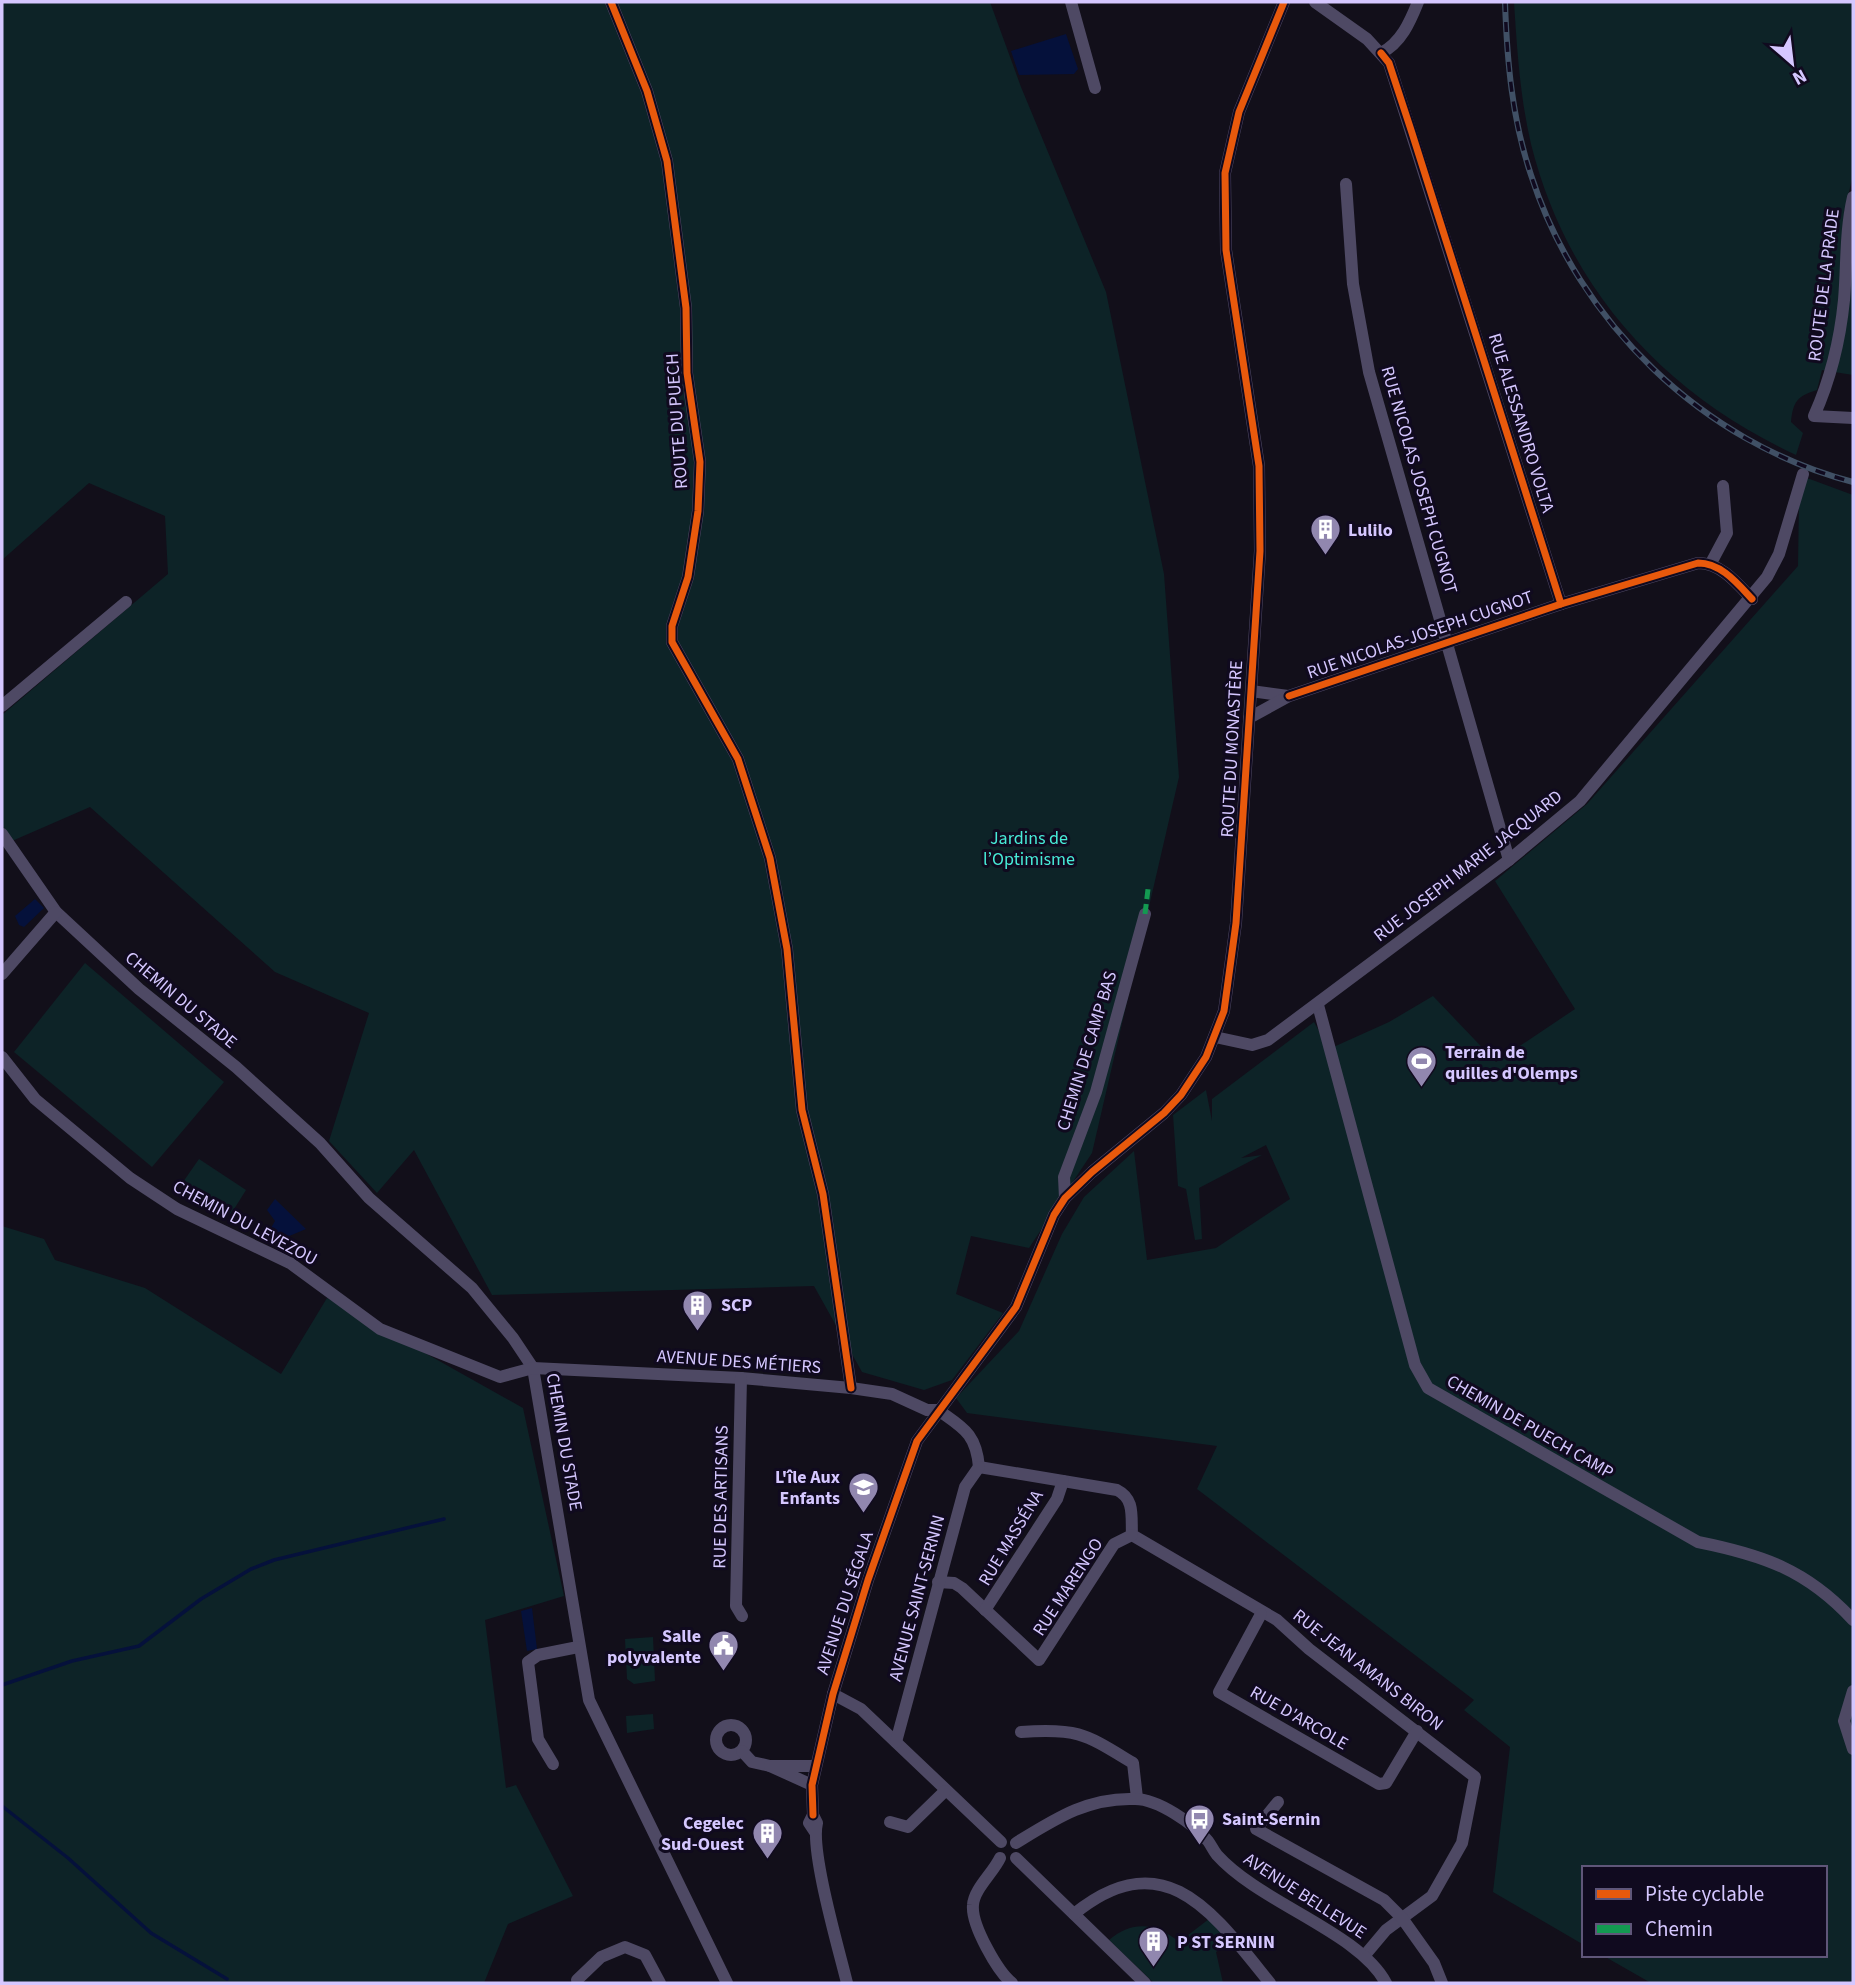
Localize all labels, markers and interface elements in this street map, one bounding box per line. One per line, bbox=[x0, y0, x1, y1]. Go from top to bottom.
north arrow bbox=[1757, 28, 1827, 98]
text: N bbox=[1787, 62, 1811, 92]
street label: ROUTE DE LA PRADE bbox=[1802, 207, 1846, 363]
street label: RUE ALESSANDRO VOLTA bbox=[1482, 330, 1560, 516]
street label: ROUTE DU PUECH bbox=[660, 352, 694, 490]
street label: RUE NICOLAS JOSEPH CUGNOT bbox=[1375, 363, 1464, 597]
building icon: Lulilo bbox=[1308, 513, 1342, 557]
place label: Lulilo bbox=[1348, 518, 1393, 543]
street label: RUE NICOLAS-JOSEPH CUGNOT bbox=[1304, 584, 1537, 685]
street label: ROUTE DU MONASTÈRE bbox=[1215, 660, 1249, 838]
street label: RUE JOSEPH MARIE JACQUARD bbox=[1368, 784, 1568, 948]
park label: Jardins de l’Optimisme bbox=[983, 826, 1075, 872]
street label: CHEMIN DU STADE bbox=[120, 946, 242, 1054]
street label: CHEMIN DE CAMP BAS bbox=[1051, 968, 1123, 1134]
place label: Terrain de quilles d'Olemps bbox=[1445, 1040, 1578, 1086]
sports icon: Terrain de quilles d'Olemps bbox=[1405, 1045, 1439, 1089]
street label: CHEMIN DU LEVEZOU bbox=[168, 1174, 322, 1272]
building icon: SCP bbox=[681, 1288, 715, 1332]
place label: SCP bbox=[721, 1293, 752, 1318]
street label: AVENUE DES MÉTIERS bbox=[656, 1344, 822, 1380]
street label: CHEMIN DE PUECH CAMP bbox=[1442, 1369, 1618, 1485]
street label: CHEMIN DU STADE bbox=[540, 1371, 588, 1513]
street label: RUE DES ARTISANS bbox=[707, 1425, 735, 1569]
place label: L'île Aux Enfants bbox=[775, 1465, 840, 1511]
school or university icon: L'île Aux Enfants bbox=[846, 1470, 880, 1514]
street label: RUE MASSÉNA bbox=[973, 1485, 1050, 1591]
street label: AVENUE SAINT-SERNIN bbox=[883, 1512, 951, 1684]
street label: AVENUE DU SÉGALA bbox=[810, 1528, 880, 1678]
street label: RUE MARENGO bbox=[1027, 1533, 1109, 1641]
street label: RUE JEAN AMANS BIRON bbox=[1288, 1603, 1448, 1737]
place label: Salle polyvalente bbox=[607, 1624, 701, 1670]
public building icon: Salle polyvalente bbox=[707, 1629, 741, 1673]
street label: RUE D'ARCOLE bbox=[1245, 1680, 1353, 1756]
bus stop icon: Saint-Sernin bbox=[1182, 1802, 1216, 1846]
place label: Saint-Sernin bbox=[1222, 1807, 1321, 1832]
place label: Cegelec Sud-Ouest bbox=[661, 1811, 745, 1857]
building icon: Cegelec Sud-Ouest bbox=[750, 1816, 784, 1860]
street label: AVENUE BELLEVUE bbox=[1239, 1847, 1371, 1945]
legend bbox=[1582, 1866, 1827, 1957]
text: Piste cyclable bbox=[1645, 1879, 1764, 1909]
text: Chemin bbox=[1645, 1914, 1713, 1944]
building icon: P ST SERNIN bbox=[1137, 1925, 1171, 1969]
place label: P ST SERNIN bbox=[1177, 1930, 1275, 1955]

